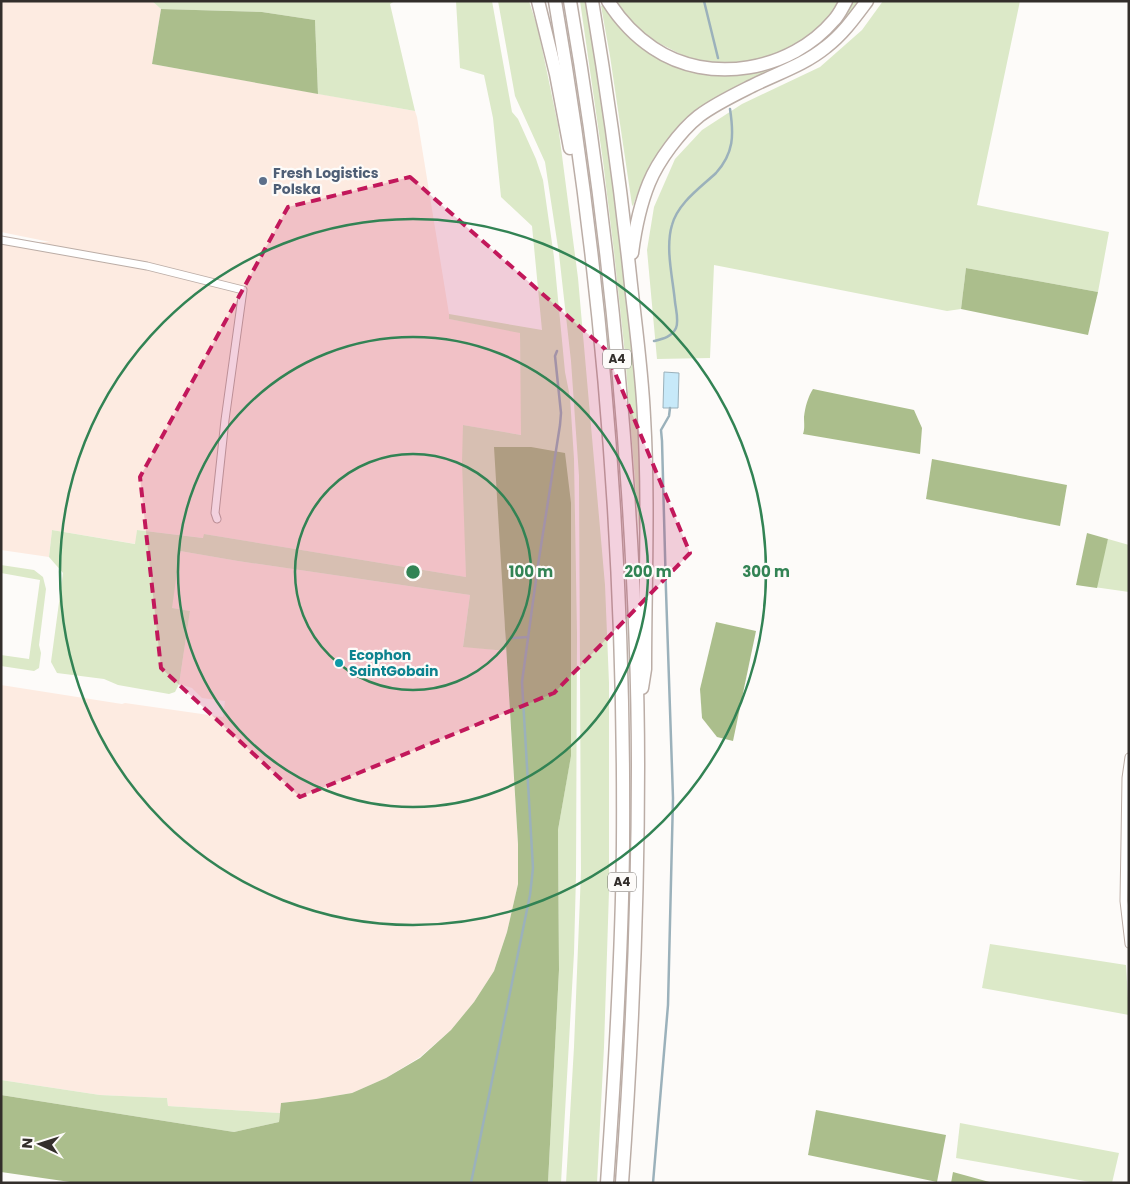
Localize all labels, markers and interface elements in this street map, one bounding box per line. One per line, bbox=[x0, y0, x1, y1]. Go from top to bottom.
place label: Fresh Logistics Polska bbox=[273, 163, 379, 199]
marker: Fresh Logistics Polska bbox=[257, 175, 269, 187]
road number: A4 bbox=[603, 349, 631, 368]
text: 100 m bbox=[509, 561, 553, 582]
text: 200 m bbox=[624, 561, 672, 582]
text: 300 m bbox=[742, 561, 790, 582]
centre of rings bbox=[404, 563, 422, 581]
place label: Ecophon SaintGobain bbox=[349, 645, 439, 681]
marker: Ecophon SaintGobain bbox=[333, 657, 345, 669]
road number: A4 bbox=[608, 872, 636, 892]
north arrow bbox=[15, 1119, 65, 1169]
text: N bbox=[17, 1137, 37, 1149]

